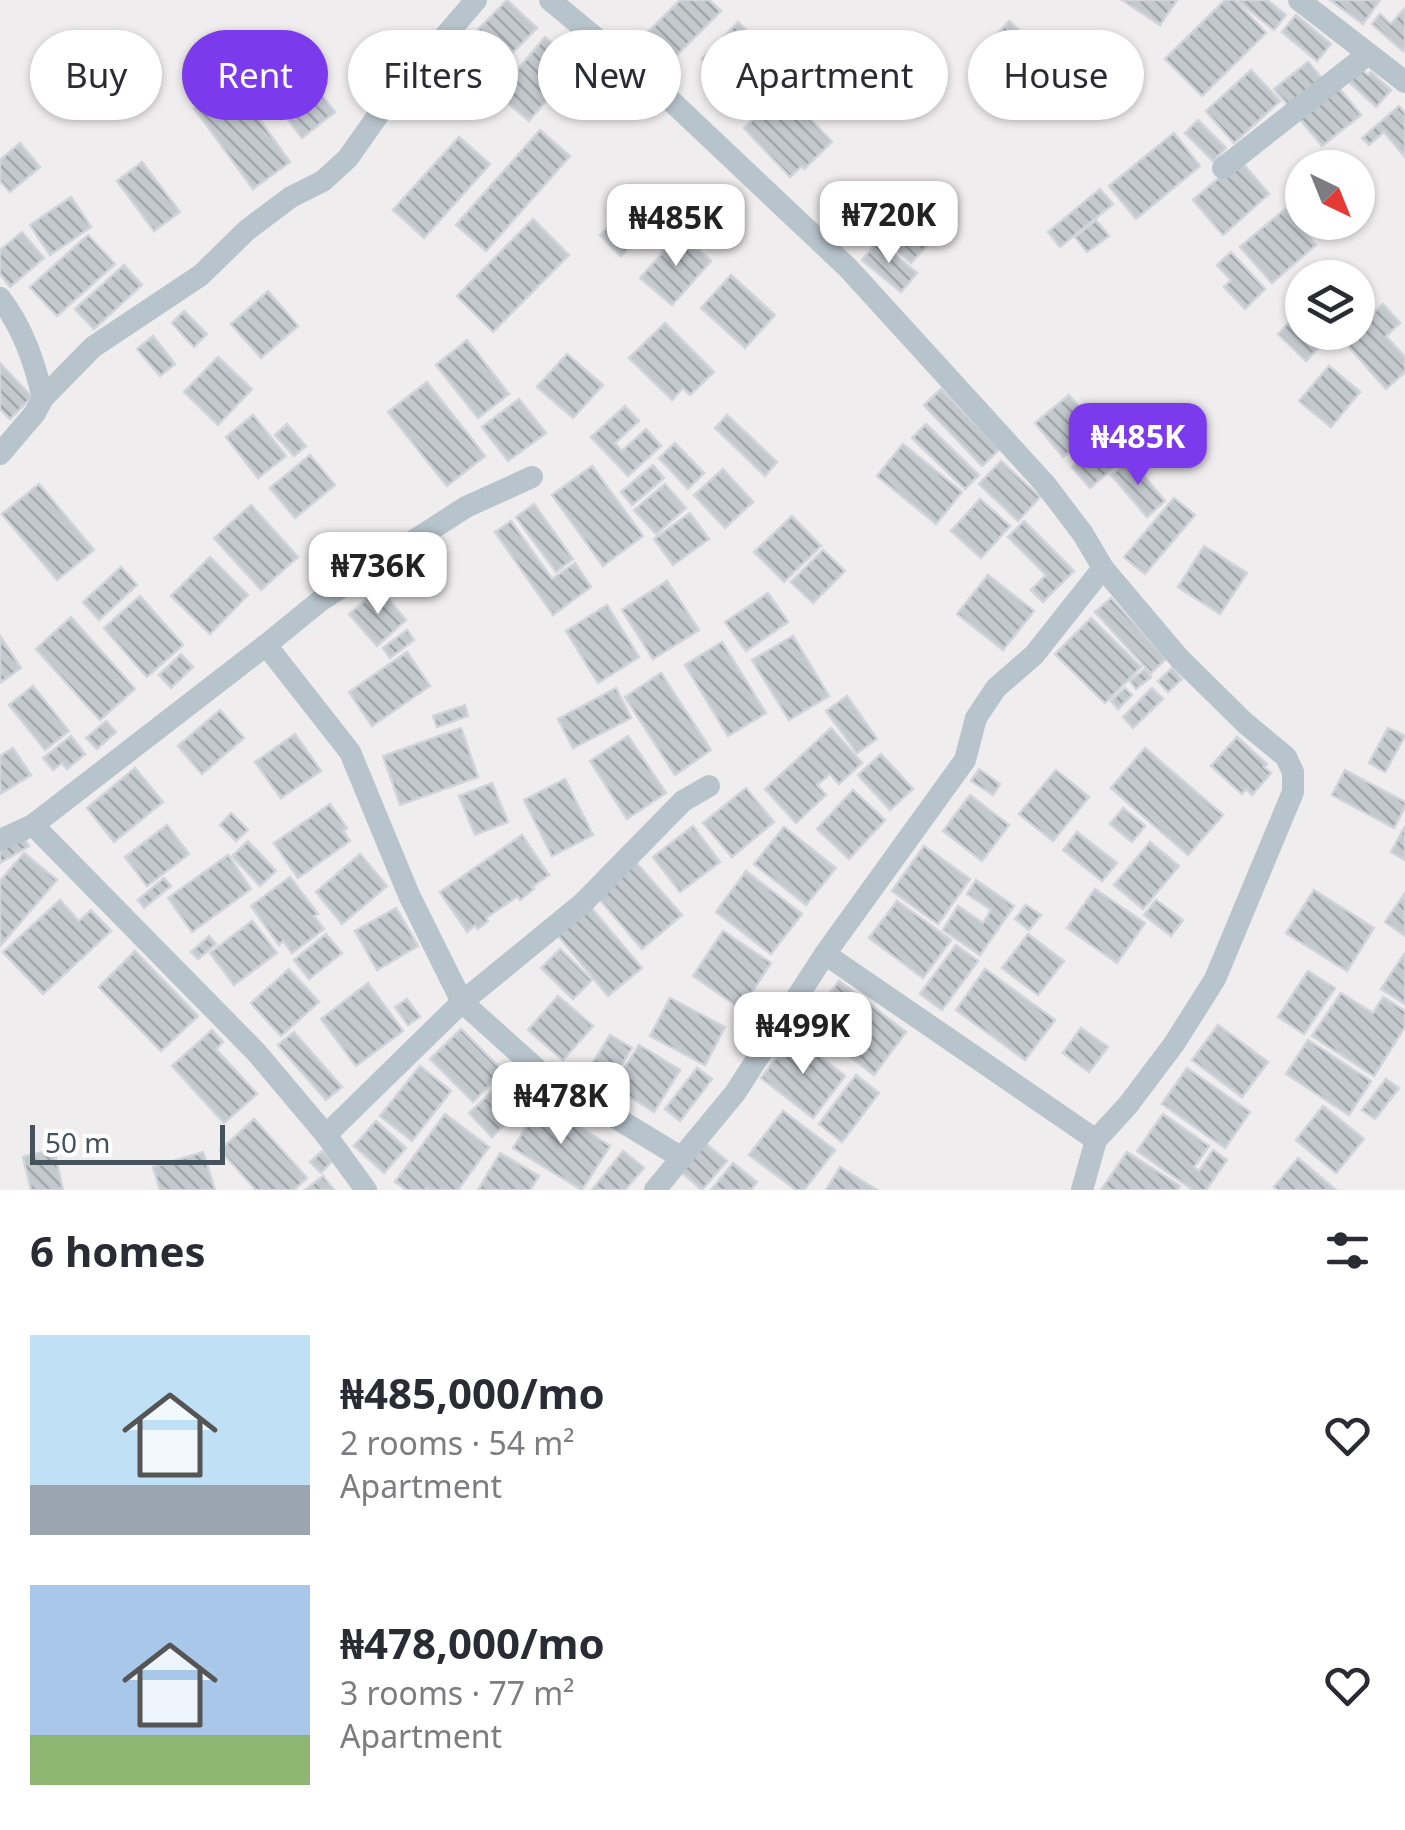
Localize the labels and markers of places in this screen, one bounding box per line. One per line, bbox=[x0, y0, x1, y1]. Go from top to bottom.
pin: ₦720K bbox=[819, 181, 959, 266]
pin: ₦485K bbox=[606, 184, 746, 269]
pin: ₦485K bbox=[1068, 403, 1208, 488]
pin: ₦736K bbox=[308, 532, 448, 617]
pin: ₦499K bbox=[733, 992, 873, 1077]
pin: ₦478K bbox=[491, 1062, 631, 1147]

